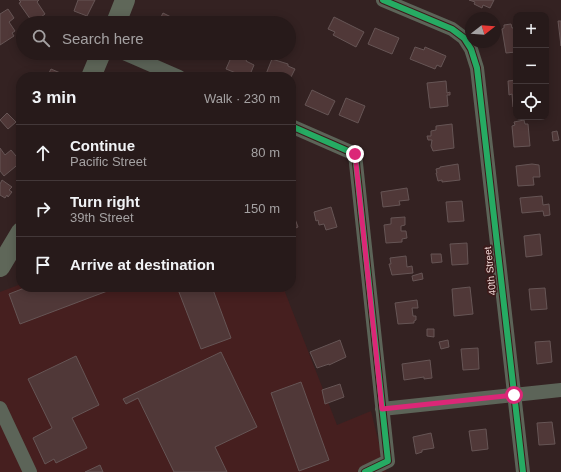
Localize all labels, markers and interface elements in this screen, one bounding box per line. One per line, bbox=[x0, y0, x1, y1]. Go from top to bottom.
north arrow bbox=[465, 12, 501, 48]
map controls bbox=[513, 12, 549, 120]
button: + bbox=[513, 12, 549, 48]
search box bbox=[16, 16, 296, 60]
icon: search bbox=[30, 27, 52, 49]
text: Search here bbox=[62, 30, 144, 47]
button: − bbox=[513, 48, 549, 84]
button: locate bbox=[513, 84, 549, 120]
text: 3 min bbox=[32, 88, 76, 107]
text: Walk · 230 m bbox=[204, 91, 280, 106]
text: Continue bbox=[70, 137, 135, 154]
icon: ahead bbox=[32, 142, 54, 164]
text: 80 m bbox=[251, 145, 280, 160]
route end bbox=[346, 145, 364, 163]
text: Pacific Street bbox=[70, 154, 147, 169]
text: Turn right bbox=[70, 193, 140, 210]
icon: right bbox=[32, 198, 54, 220]
text: 150 m bbox=[244, 201, 280, 216]
text: 39th Street bbox=[70, 210, 134, 225]
street label: 40th Street bbox=[482, 246, 498, 296]
icon: arrive bbox=[32, 254, 54, 276]
text: Arrive at destination bbox=[70, 256, 215, 273]
route start bbox=[505, 386, 523, 404]

